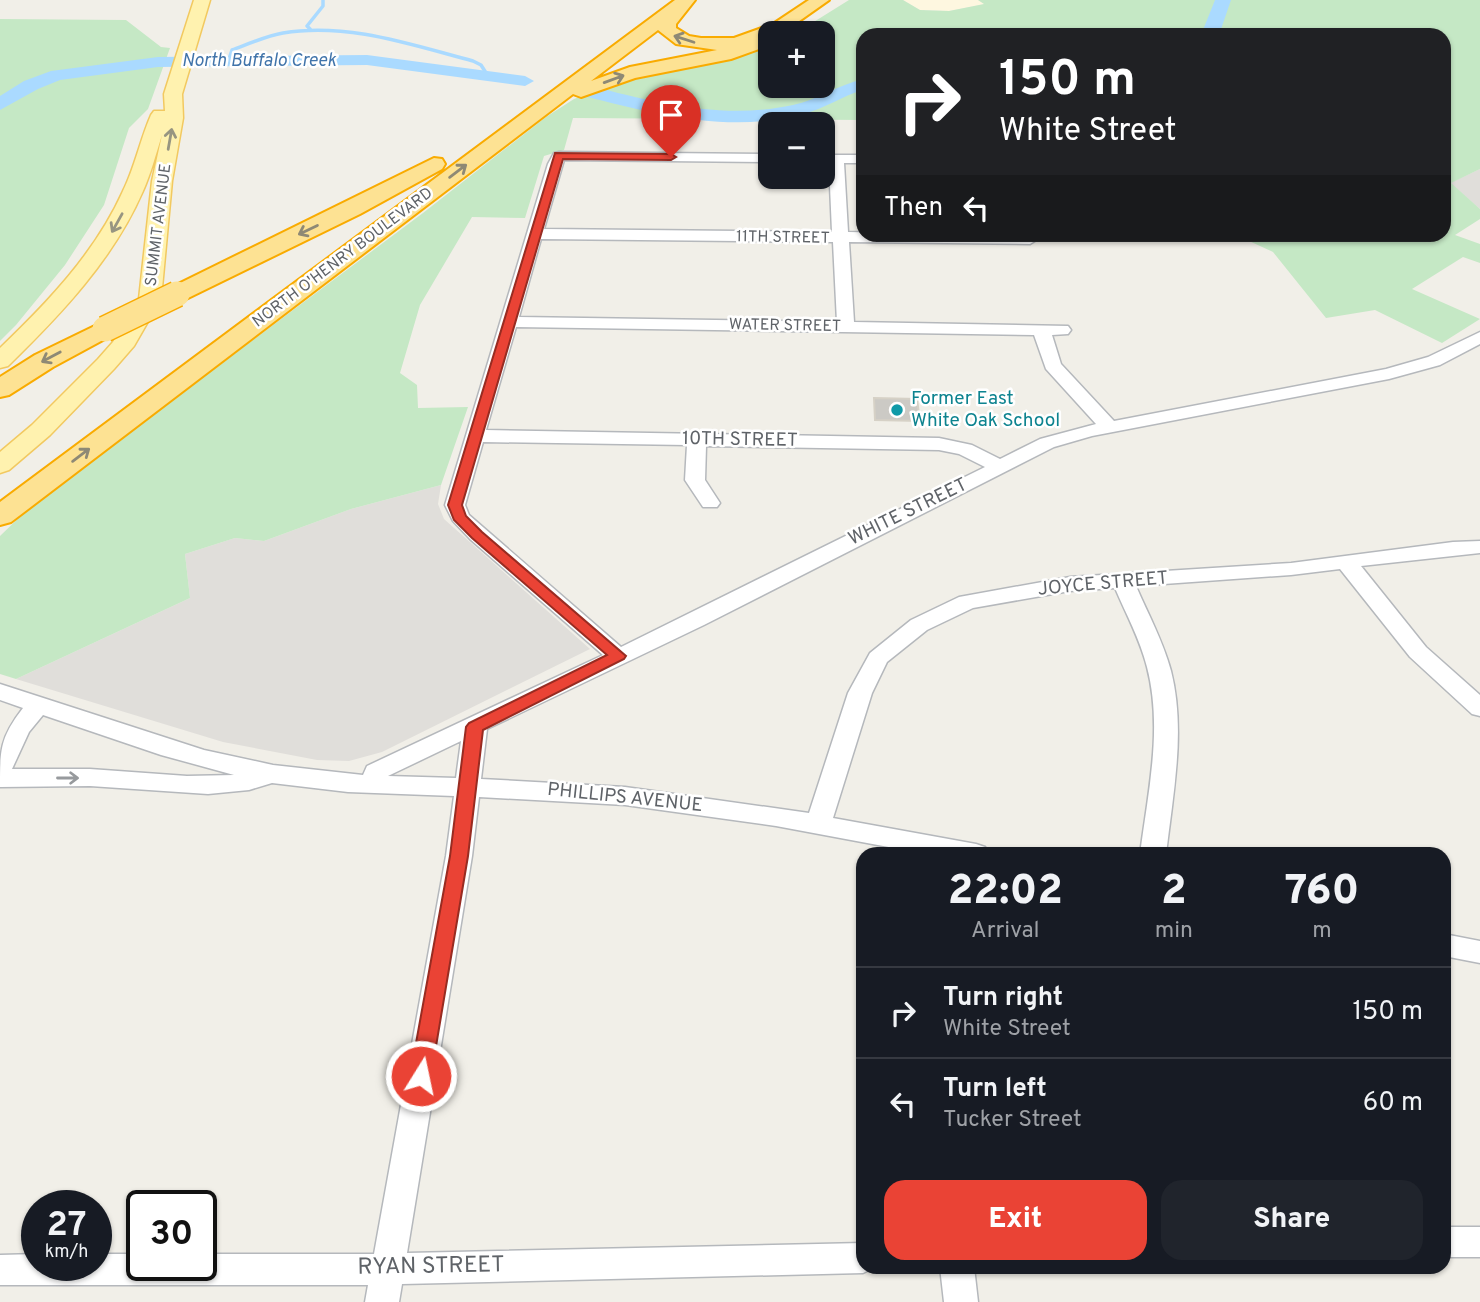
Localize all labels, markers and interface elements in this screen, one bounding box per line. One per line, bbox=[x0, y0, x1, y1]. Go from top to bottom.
map controls bbox=[758, 21, 835, 189]
button: + bbox=[758, 21, 835, 98]
one-way arrow bbox=[674, 32, 696, 45]
water label: North Buffalo Creek bbox=[182, 50, 337, 73]
text: 150 m bbox=[999, 51, 1136, 113]
icon: right bbox=[884, 56, 975, 147]
one-way arrow bbox=[602, 72, 624, 84]
pin bbox=[641, 85, 701, 157]
icon: arrive bbox=[652, 96, 690, 134]
button: − bbox=[758, 112, 835, 189]
text: White Street bbox=[999, 112, 1177, 152]
one-way arrow bbox=[164, 128, 177, 151]
street label: SUMMIT AVENUE bbox=[142, 163, 176, 287]
one-way arrow bbox=[448, 163, 467, 178]
street label: NORTH O'HENRY BOULEVARD bbox=[249, 184, 437, 332]
icon: left bbox=[957, 189, 995, 227]
text: Then bbox=[884, 192, 943, 225]
one-way arrow bbox=[110, 212, 123, 233]
one-way arrow bbox=[298, 224, 319, 237]
street label: 11TH STREET bbox=[736, 227, 830, 249]
street label: WATER STREET bbox=[729, 315, 841, 337]
one-way arrow bbox=[41, 351, 62, 364]
place label: Former East White Oak School bbox=[911, 387, 1060, 433]
marker: Former East White Oak School bbox=[889, 402, 905, 418]
street label: 10TH STREET bbox=[682, 427, 798, 453]
one-way arrow bbox=[71, 448, 90, 463]
street label: WHITE STREET bbox=[845, 473, 971, 551]
street label: JOYCE STREET bbox=[1037, 566, 1169, 602]
one-way arrow bbox=[56, 771, 79, 785]
street label: PHILLIPS AVENUE bbox=[546, 778, 704, 818]
text: 22:02 bbox=[948, 866, 1063, 919]
text: 2 bbox=[1161, 866, 1187, 919]
text: 760 bbox=[1285, 866, 1359, 919]
text: Arrival bbox=[971, 917, 1040, 946]
text: min bbox=[1155, 917, 1193, 946]
text: m bbox=[1312, 917, 1332, 946]
text: Turn right bbox=[943, 982, 1063, 1015]
icon: right bbox=[884, 994, 922, 1032]
text: 150 m bbox=[1352, 996, 1423, 1029]
text: White Street bbox=[943, 1015, 1071, 1044]
position arrow bbox=[384, 1039, 458, 1113]
text: Turn left bbox=[943, 1073, 1047, 1106]
icon: left bbox=[884, 1085, 922, 1123]
text: 60 m bbox=[1363, 1087, 1423, 1120]
text: Tucker Street bbox=[943, 1106, 1082, 1135]
button: Exit bbox=[884, 1180, 1147, 1260]
button: Share bbox=[1161, 1180, 1423, 1260]
speed limit sign: 30 bbox=[126, 1190, 217, 1281]
text: 27 bbox=[47, 1204, 86, 1248]
text: km/h bbox=[45, 1241, 88, 1264]
street label: RYAN STREET bbox=[357, 1251, 505, 1283]

